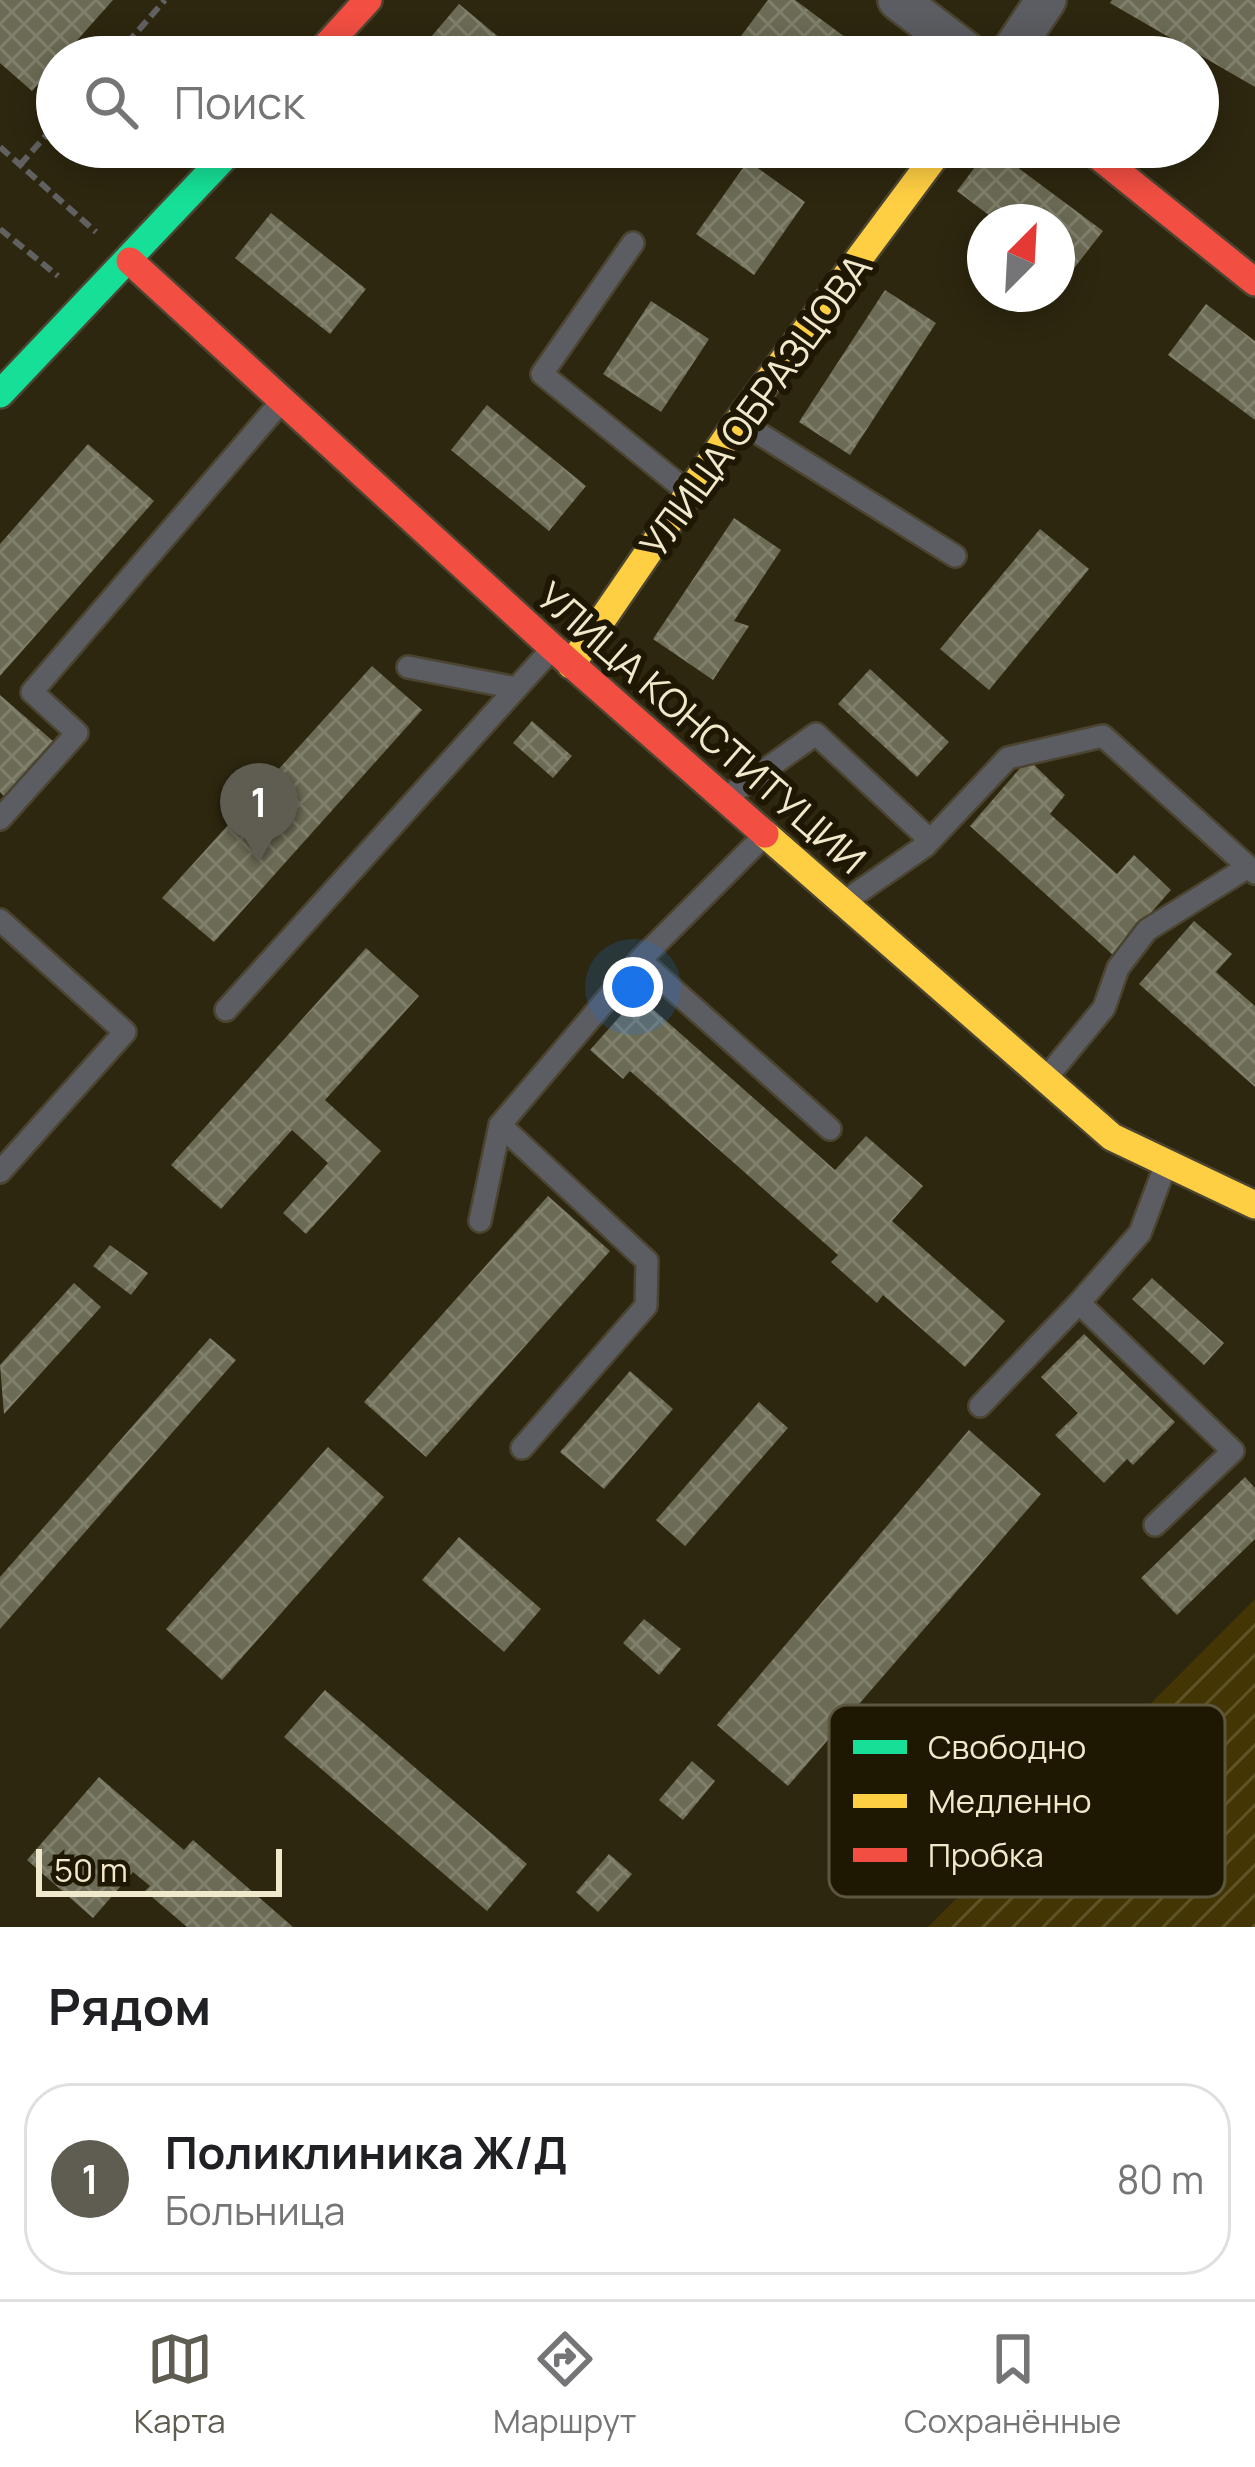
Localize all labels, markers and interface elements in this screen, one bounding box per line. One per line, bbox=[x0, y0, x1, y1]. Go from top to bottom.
search box bbox=[36, 36, 1219, 168]
icon: search bbox=[78, 69, 144, 135]
text: Поиск bbox=[174, 71, 305, 133]
north arrow bbox=[967, 204, 1075, 312]
street label: УЛИЦА ОБРАЗЦОВА bbox=[627, 242, 883, 568]
street label: УЛИЦА КОНСТИТУЦИИ bbox=[526, 569, 878, 885]
pin: 1 bbox=[220, 763, 298, 862]
your location bbox=[603, 957, 663, 1017]
legend bbox=[829, 1705, 1225, 1897]
text: Свободно bbox=[928, 1724, 1086, 1769]
text: Медленно bbox=[928, 1778, 1092, 1823]
text: Пробка bbox=[928, 1832, 1044, 1877]
scale bar bbox=[36, 1843, 282, 1896]
text: 50 m bbox=[54, 1847, 128, 1892]
text: Рядом bbox=[48, 1971, 211, 2040]
text: Поликлиника Ж/Д bbox=[165, 2121, 567, 2183]
text: 1 bbox=[81, 2152, 99, 2206]
text: 80 m bbox=[1117, 2152, 1204, 2206]
text: Больница bbox=[165, 2183, 345, 2237]
tab: Карта bbox=[134, 2326, 226, 2443]
tab: Маршрут bbox=[493, 2326, 637, 2443]
tab: Сохранённые bbox=[904, 2326, 1121, 2443]

